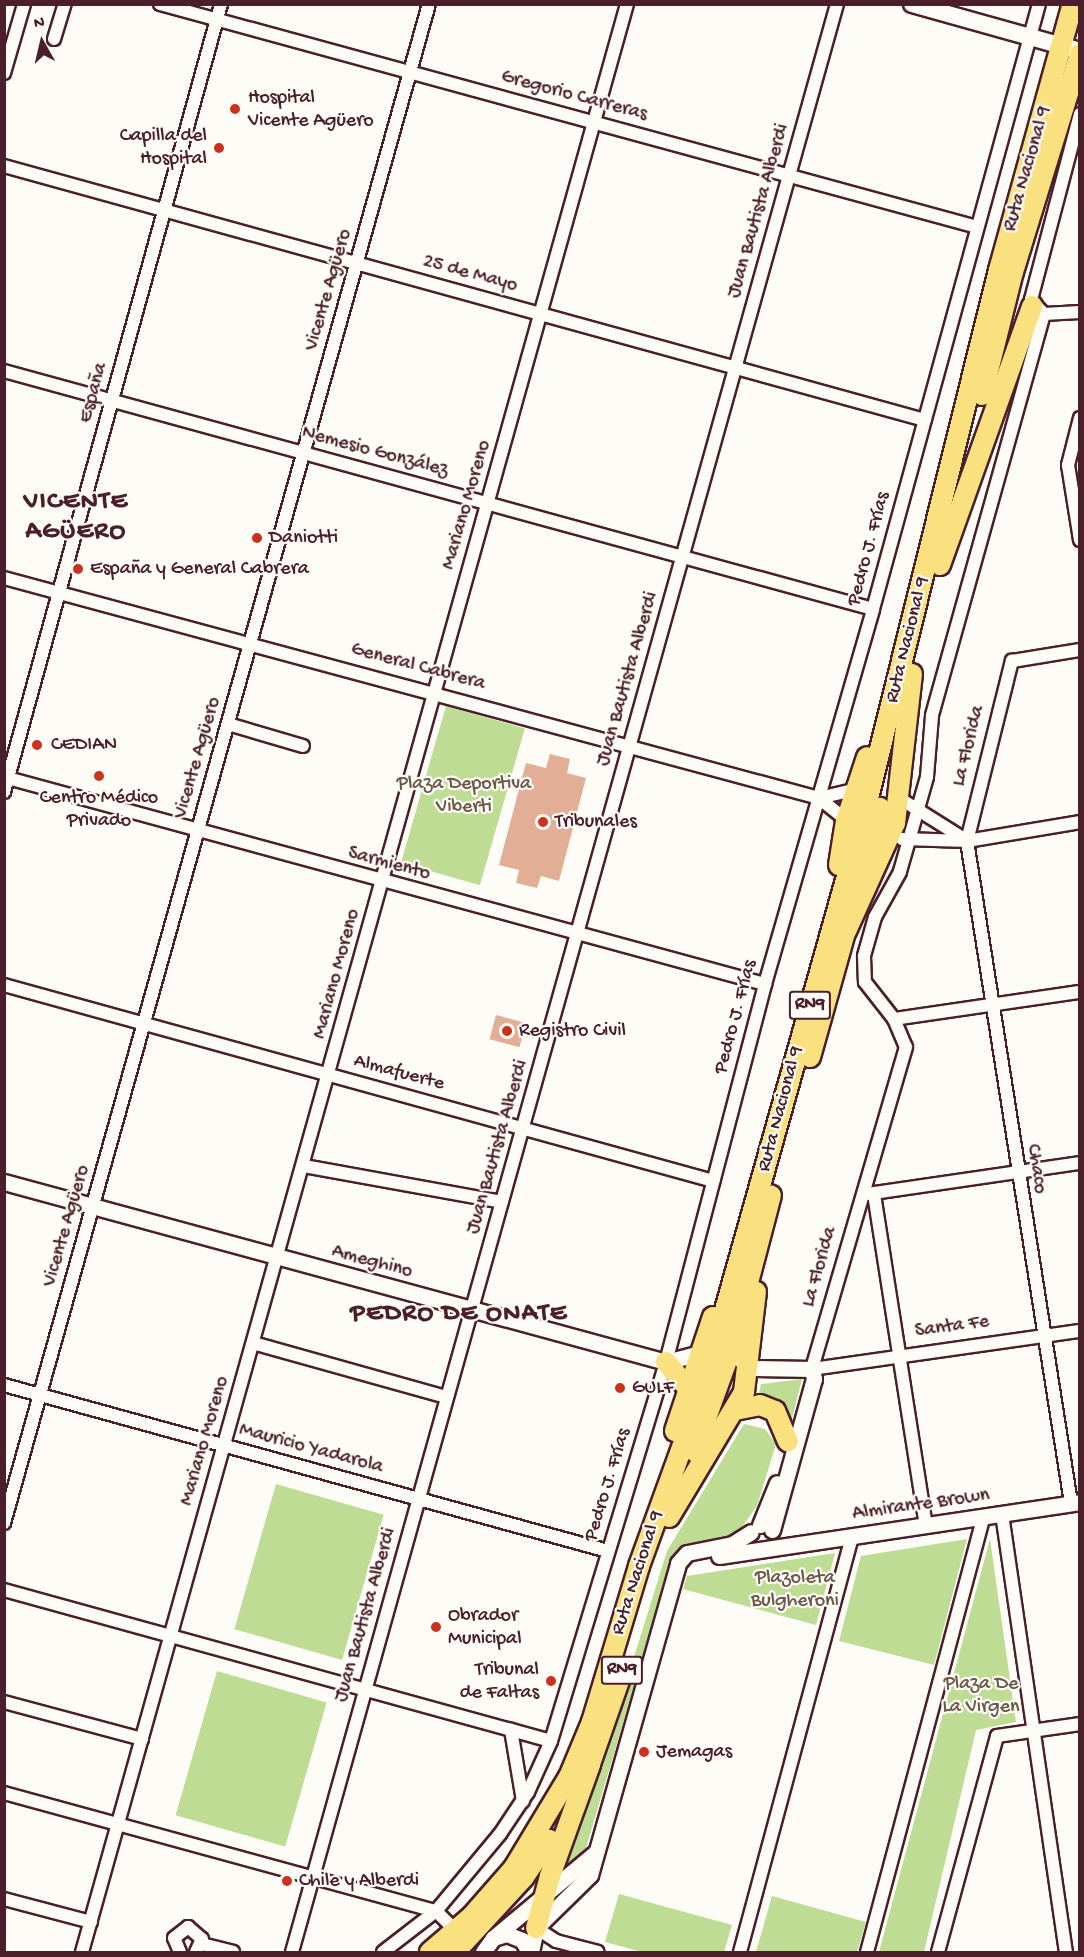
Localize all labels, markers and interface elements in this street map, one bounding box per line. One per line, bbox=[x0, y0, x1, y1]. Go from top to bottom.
north arrow bbox=[12, 12, 72, 72]
text: N bbox=[33, 14, 46, 34]
street label: Gregorio Carreras bbox=[498, 65, 650, 127]
place label: Hospital Vicente Agüero bbox=[248, 86, 374, 133]
marker: Hospital Vicente Agüero bbox=[226, 100, 244, 118]
street label: Ruta Nacional 9 bbox=[999, 104, 1057, 234]
street label: Juan Bautista Alberdi bbox=[723, 121, 795, 301]
place label: Capilla del Hospital bbox=[120, 124, 207, 171]
marker: Capilla del Hospital bbox=[212, 141, 226, 155]
street label: Vicente Agüero bbox=[300, 226, 358, 354]
street label: 25 de Mayo bbox=[420, 250, 520, 298]
street label: España bbox=[74, 360, 114, 426]
street label: Nemesio González bbox=[299, 421, 451, 483]
street label: Mariano Moreno bbox=[437, 437, 497, 573]
district label: VICENTE AGÜERO bbox=[24, 487, 128, 548]
street label: Pedro J. Frías bbox=[842, 489, 896, 609]
place label: Daniotti bbox=[269, 526, 338, 550]
marker: Daniotti bbox=[250, 531, 264, 545]
place label: España y General Cabrera bbox=[90, 557, 309, 581]
marker: España y General Cabrera bbox=[71, 562, 85, 576]
street label: Ruta Nacional 9 bbox=[881, 574, 935, 706]
street label: Juan Bautista Alberdi bbox=[592, 589, 664, 769]
street label: General Cabrera bbox=[348, 638, 488, 696]
street label: Vicente Agüero bbox=[169, 694, 227, 822]
street label: La Florida bbox=[947, 703, 991, 789]
place label: CEDIAN bbox=[51, 733, 117, 757]
marker: CEDIAN bbox=[28, 736, 46, 754]
marker: Centro Médico Privado bbox=[90, 767, 108, 785]
park label: Plaza Deportiva Viberti bbox=[397, 772, 531, 819]
place label: Centro Médico Privado bbox=[40, 787, 158, 834]
place label: Tribunales bbox=[555, 810, 637, 834]
marker: Tribunales bbox=[536, 815, 550, 829]
street label: Sarmiento bbox=[345, 841, 433, 887]
street label: Mariano Moreno bbox=[308, 906, 366, 1042]
street label: Pedro J. Frías bbox=[709, 957, 763, 1077]
road number: RN9 bbox=[788, 990, 832, 1020]
place label: Registro Civil bbox=[519, 1019, 626, 1043]
marker: Registro Civil bbox=[500, 1024, 514, 1038]
street label: Ruta Nacional 9 bbox=[753, 1043, 809, 1175]
street label: Almafuerte bbox=[351, 1049, 447, 1097]
street label: Juan Bautista Alberdi bbox=[462, 1057, 534, 1237]
street label: Chaco bbox=[1020, 1142, 1052, 1196]
street label: Vicente Agüero bbox=[38, 1162, 96, 1290]
street label: La Florida bbox=[797, 1224, 843, 1310]
street label: Ameghino bbox=[329, 1240, 415, 1284]
district label: PEDRO DE ONATE bbox=[350, 1299, 568, 1331]
street label: Santa Fe bbox=[913, 1310, 991, 1344]
street label: Mariano Moreno bbox=[175, 1373, 235, 1509]
place label: GULF bbox=[632, 1376, 674, 1400]
marker: GULF bbox=[613, 1381, 627, 1395]
street label: Mauricio Yadarola bbox=[236, 1418, 386, 1480]
street label: Pedro J. Frías bbox=[579, 1426, 637, 1544]
street label: Almirante Brown bbox=[851, 1483, 991, 1527]
street label: Ruta Nacional 9 bbox=[607, 1508, 669, 1638]
street label: Juan Bautista Alberdi bbox=[330, 1525, 402, 1705]
park label: Plazoleta Bulgheroni bbox=[751, 1566, 839, 1613]
place label: Obrador Municipal bbox=[448, 1604, 522, 1651]
marker: Obrador Municipal bbox=[429, 1620, 443, 1634]
road number: RN9 bbox=[600, 1655, 644, 1685]
place label: Tribunal de Faltas bbox=[460, 1658, 539, 1705]
park label: Plaza De La Virgen bbox=[943, 1673, 1019, 1720]
marker: Tribunal de Faltas bbox=[544, 1674, 558, 1688]
place label: Jemagas bbox=[656, 1740, 732, 1764]
marker: Jemagas bbox=[637, 1745, 651, 1759]
place label: Chile y Alberdi bbox=[299, 1869, 419, 1893]
marker: Chile y Alberdi bbox=[280, 1874, 294, 1888]

